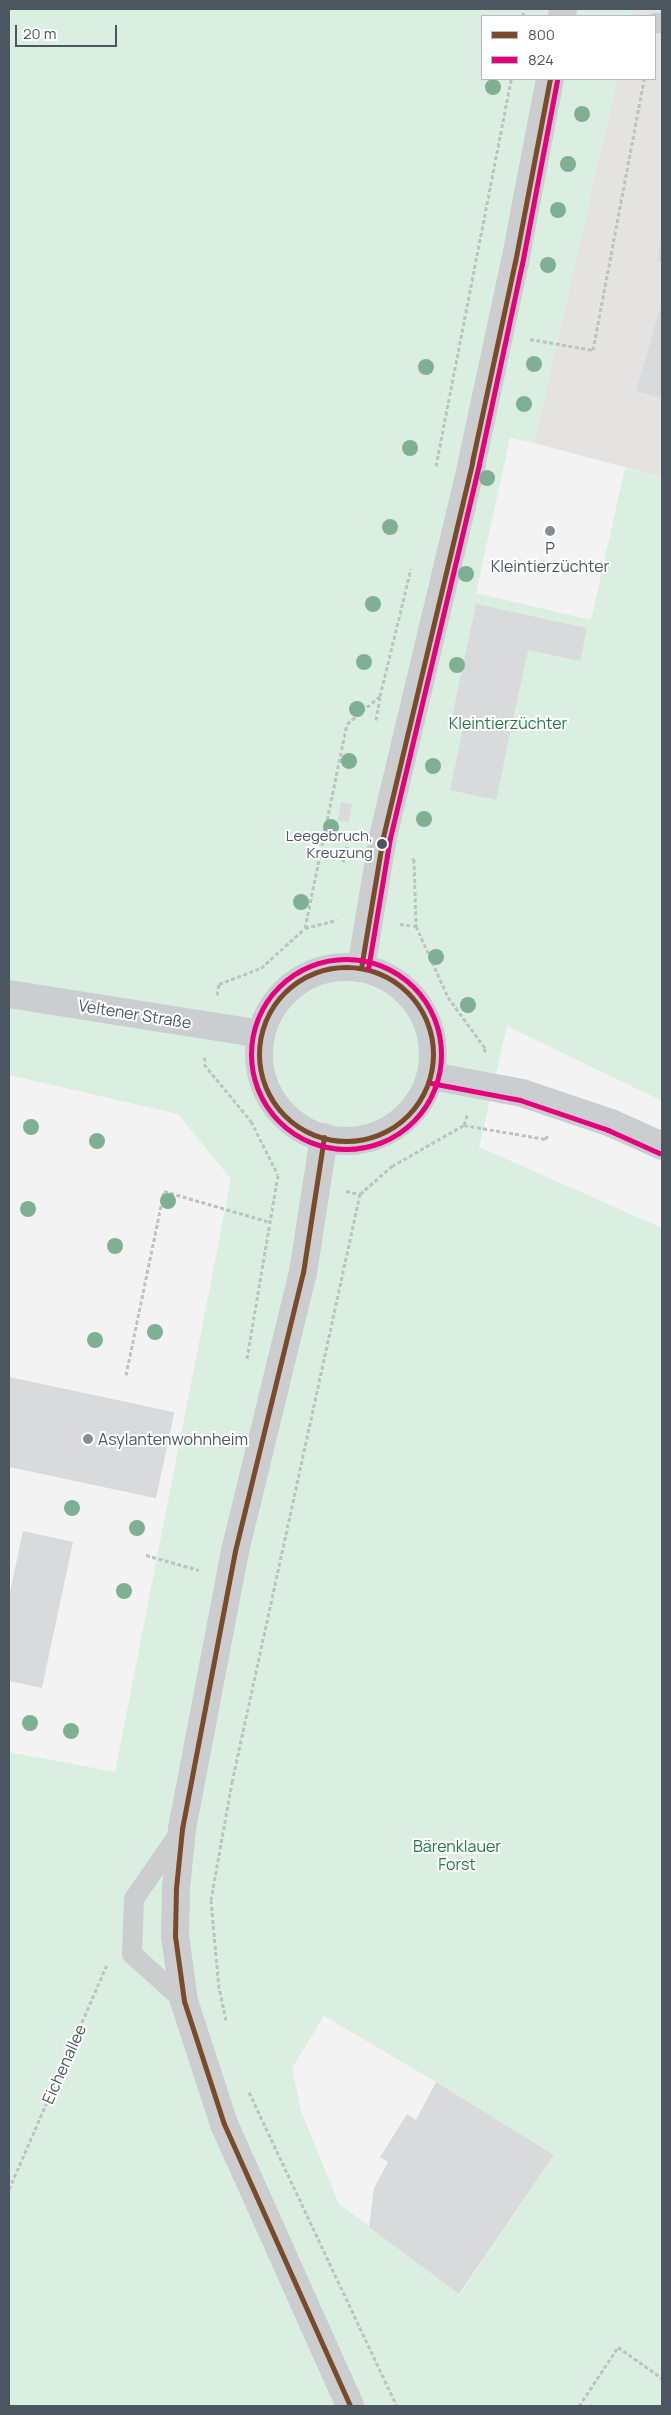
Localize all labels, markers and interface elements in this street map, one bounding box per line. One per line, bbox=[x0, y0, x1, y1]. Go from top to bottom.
scale bar bbox=[18, 15, 120, 47]
legend bbox=[481, 15, 656, 80]
text: 20 m bbox=[23, 23, 56, 44]
text: 800 bbox=[528, 24, 555, 45]
text: 824 bbox=[528, 49, 554, 70]
marker: P Kleintierzüchter bbox=[544, 525, 556, 537]
place label: P Kleintierzüchter bbox=[491, 538, 609, 576]
park label: Kleintierzüchter bbox=[449, 713, 567, 733]
place label: Leegebruch, Kreuzung bbox=[286, 826, 373, 861]
marker: Leegebruch, Kreuzung bbox=[377, 839, 387, 849]
street label: Veltener Straße bbox=[77, 996, 193, 1032]
place label: Asylantenwohnheim bbox=[98, 1429, 248, 1449]
marker: Asylantenwohnheim bbox=[82, 1433, 94, 1445]
park label: Bärenklauer Forst bbox=[413, 1836, 501, 1874]
street label: Eichenallee bbox=[38, 2021, 90, 2107]

